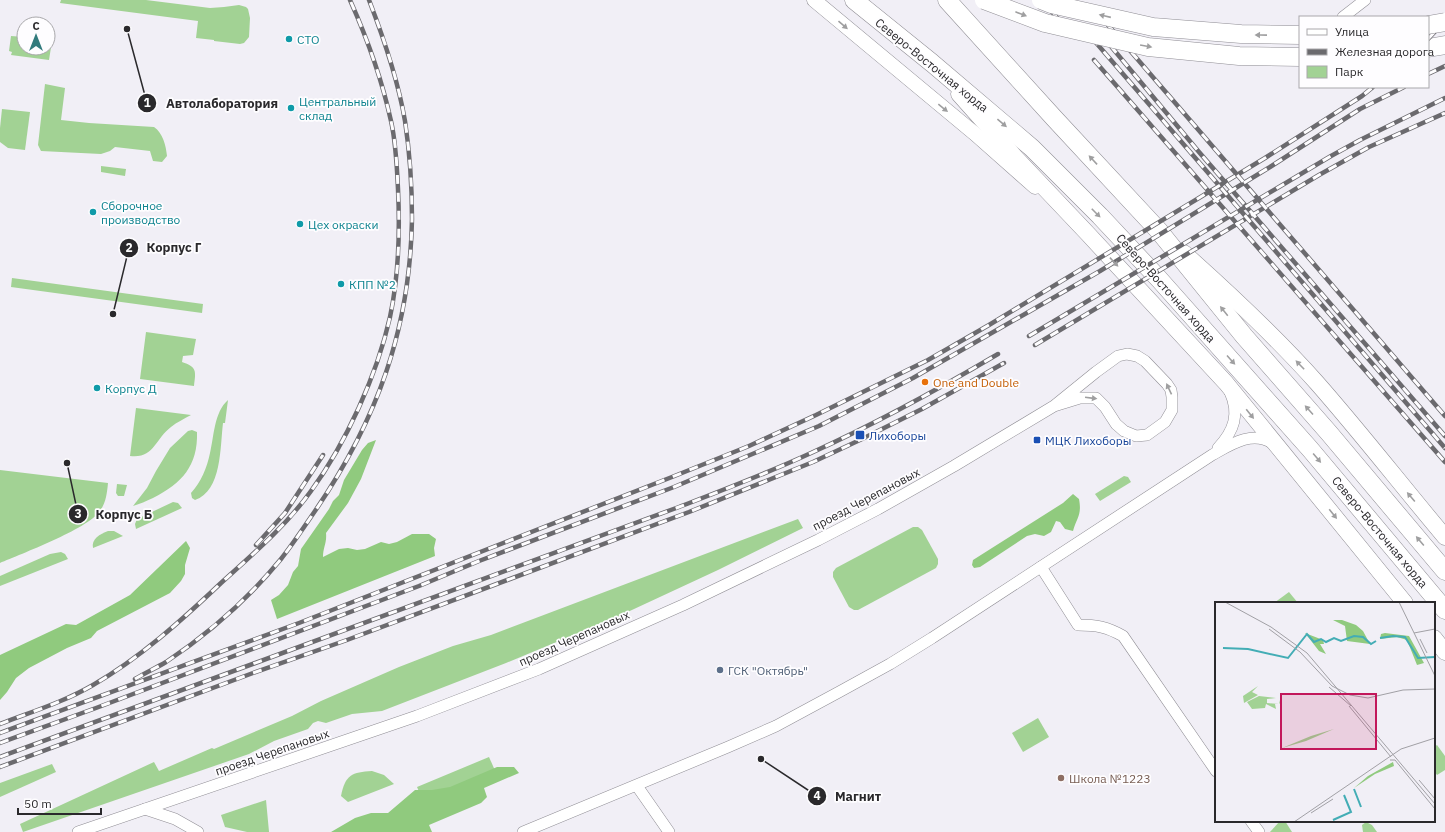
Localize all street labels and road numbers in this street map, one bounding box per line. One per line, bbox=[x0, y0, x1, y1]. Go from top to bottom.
street label: Северо-Восточная хорда bbox=[872, 15, 992, 116]
street label: Северо-Восточная хорда bbox=[1113, 231, 1219, 346]
street label: проезд Черепановых bbox=[810, 464, 922, 534]
street label: Северо-Восточная хорда bbox=[1329, 473, 1431, 591]
street label: проезд Черепановых bbox=[516, 607, 632, 669]
street label: проезд Черепановых bbox=[213, 725, 331, 779]

